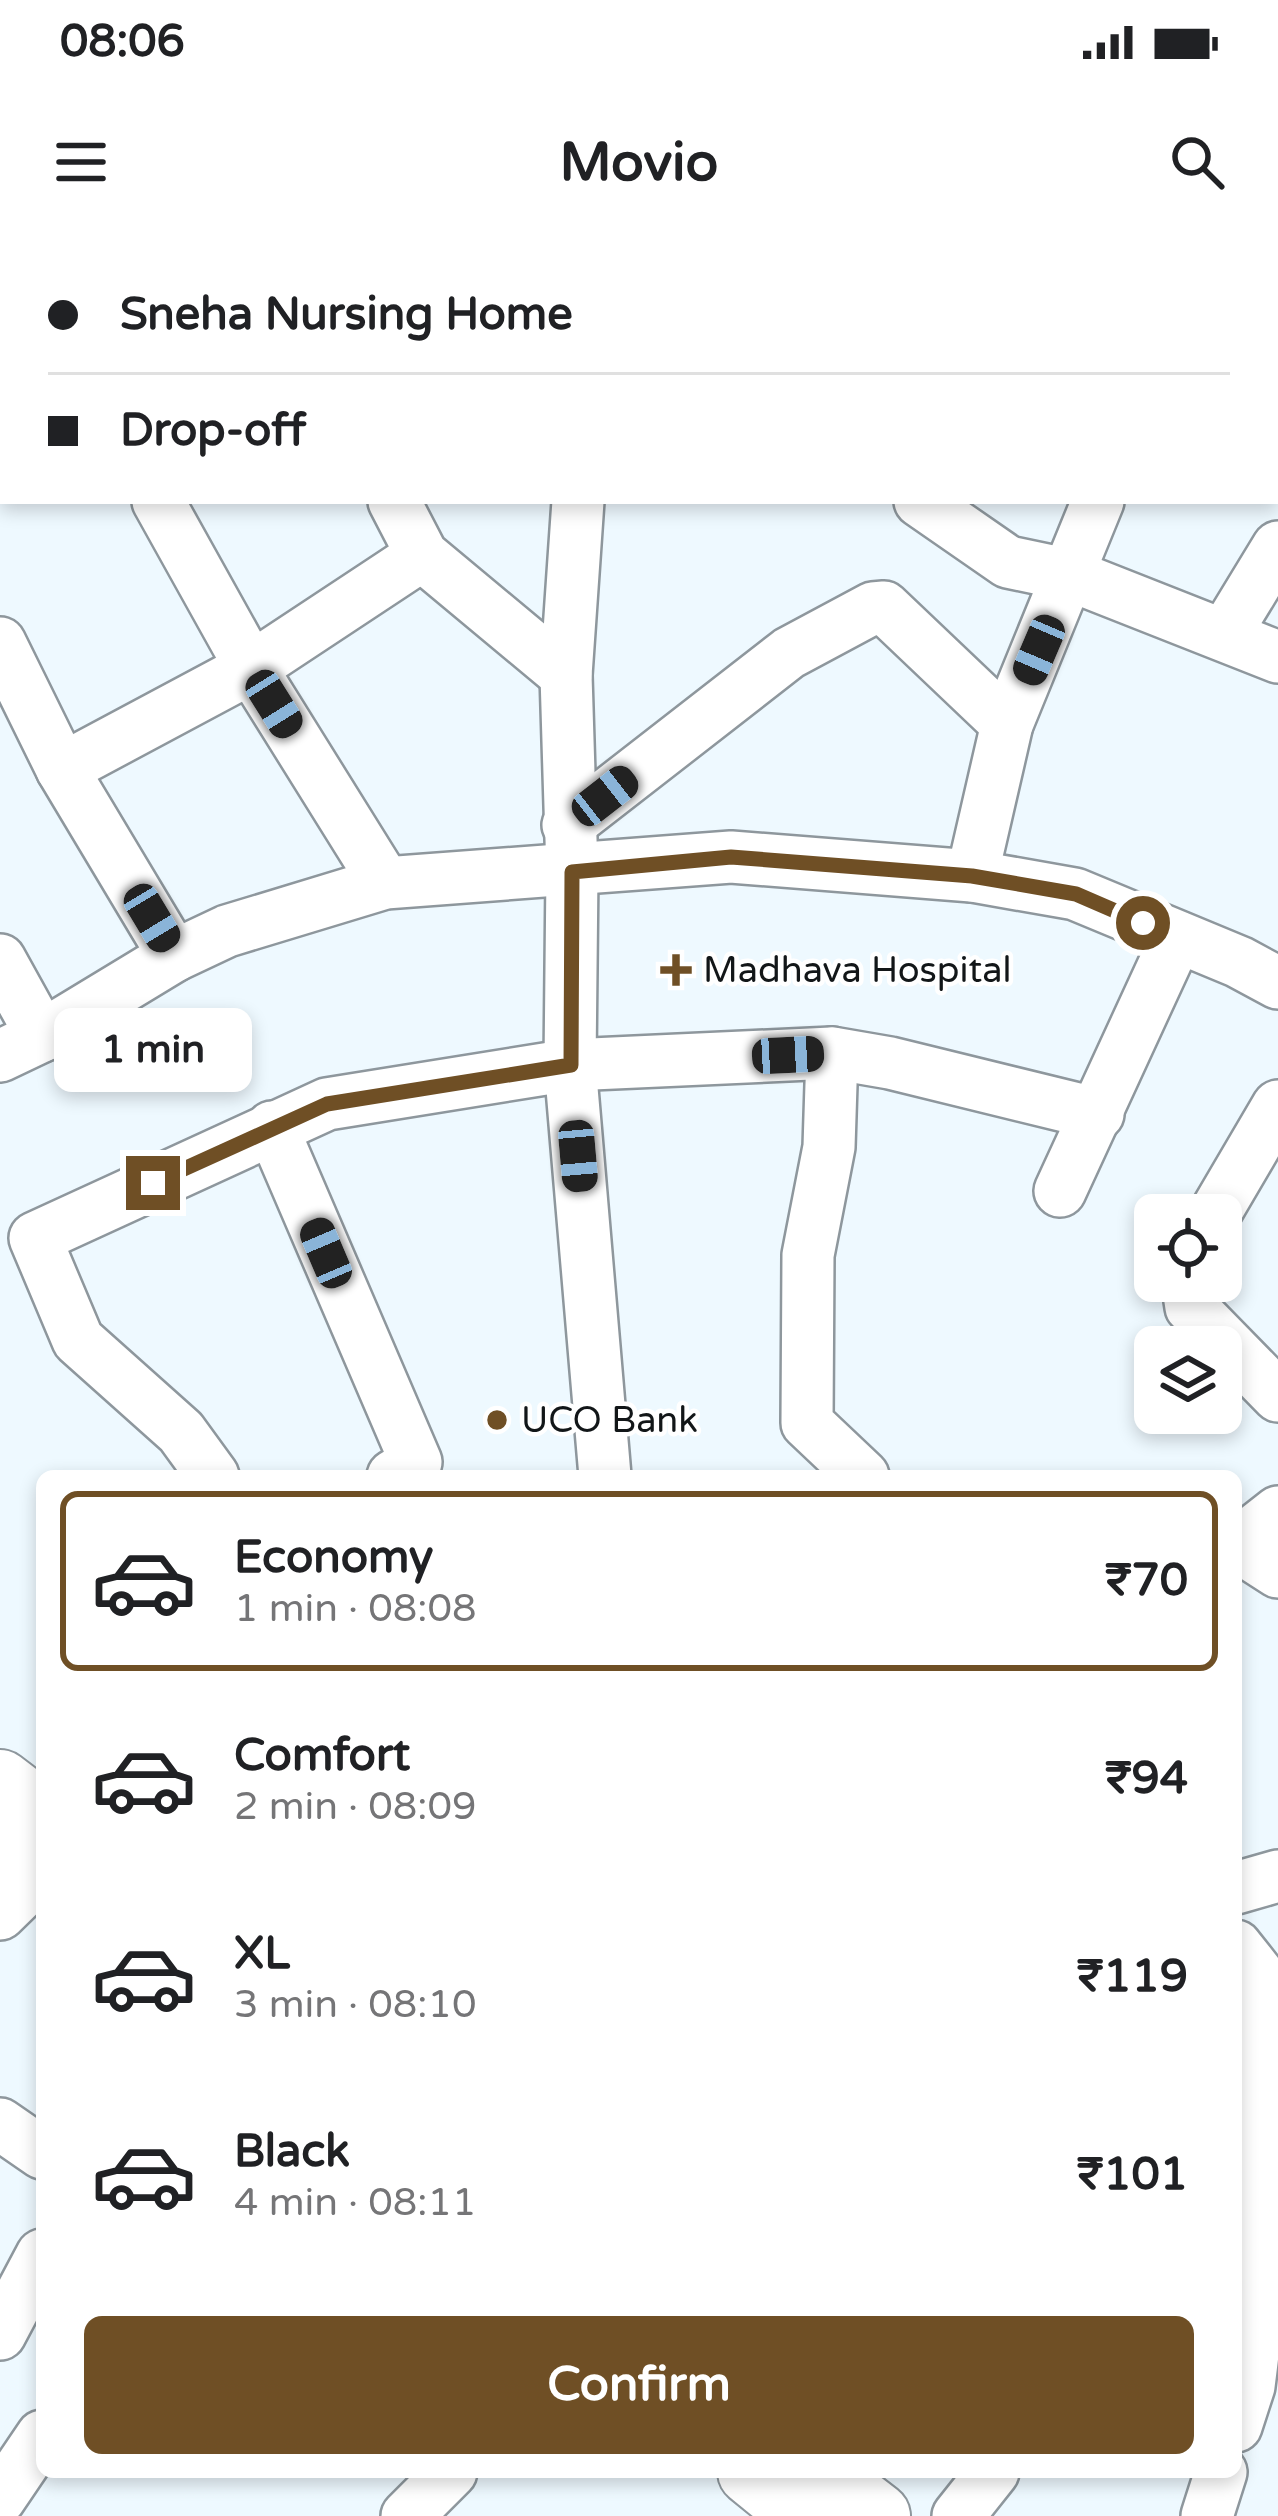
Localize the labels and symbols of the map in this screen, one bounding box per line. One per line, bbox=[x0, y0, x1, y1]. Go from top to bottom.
car bbox=[1008, 610, 1070, 690]
car bbox=[240, 664, 308, 744]
car bbox=[566, 760, 644, 832]
car bbox=[118, 878, 186, 958]
route start bbox=[1116, 896, 1170, 950]
place label: Madhava Hospital bbox=[703, 949, 1011, 992]
marker: Madhava Hospital bbox=[660, 954, 692, 986]
callout: 1 min bbox=[54, 1009, 252, 1093]
car bbox=[751, 1035, 825, 1075]
car bbox=[557, 1119, 599, 1193]
route end bbox=[126, 1156, 180, 1210]
car bbox=[295, 1213, 357, 1293]
place label: UCO Bank bbox=[521, 1399, 698, 1442]
marker: UCO Bank bbox=[484, 1407, 510, 1433]

